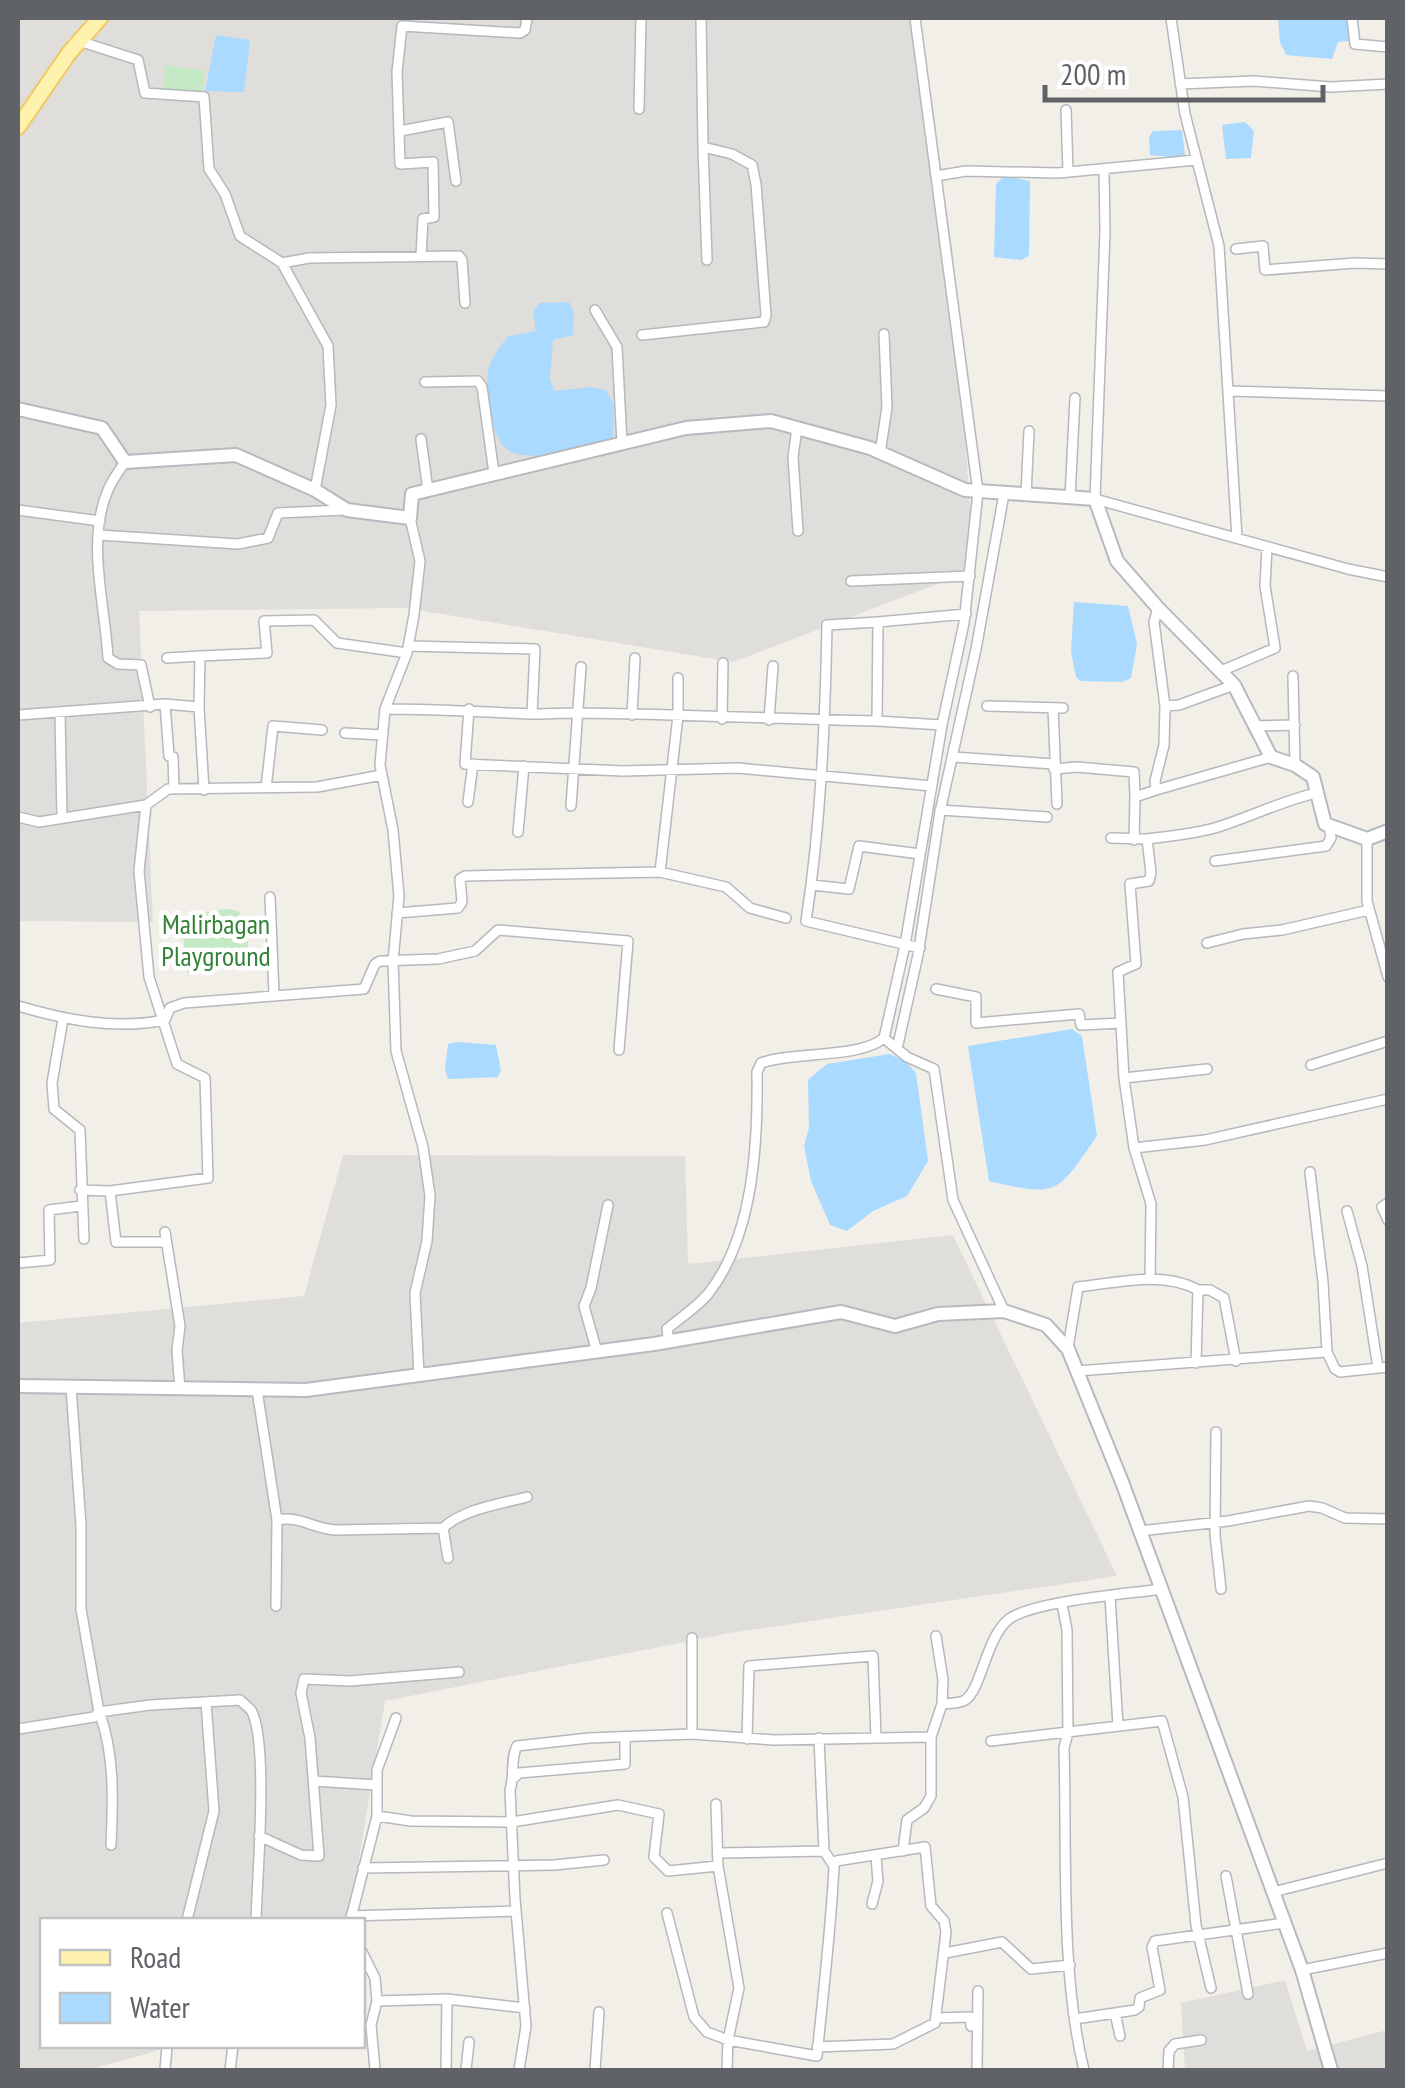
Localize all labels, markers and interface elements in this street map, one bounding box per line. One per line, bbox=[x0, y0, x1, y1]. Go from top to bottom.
scale bar bbox=[1045, 40, 1322, 102]
text: 200 m bbox=[1060, 54, 1126, 93]
park label: Malirbagan Playground bbox=[161, 905, 271, 974]
legend bbox=[40, 1918, 365, 2048]
text: Road bbox=[130, 1937, 181, 1976]
text: Water bbox=[130, 1987, 191, 2026]

